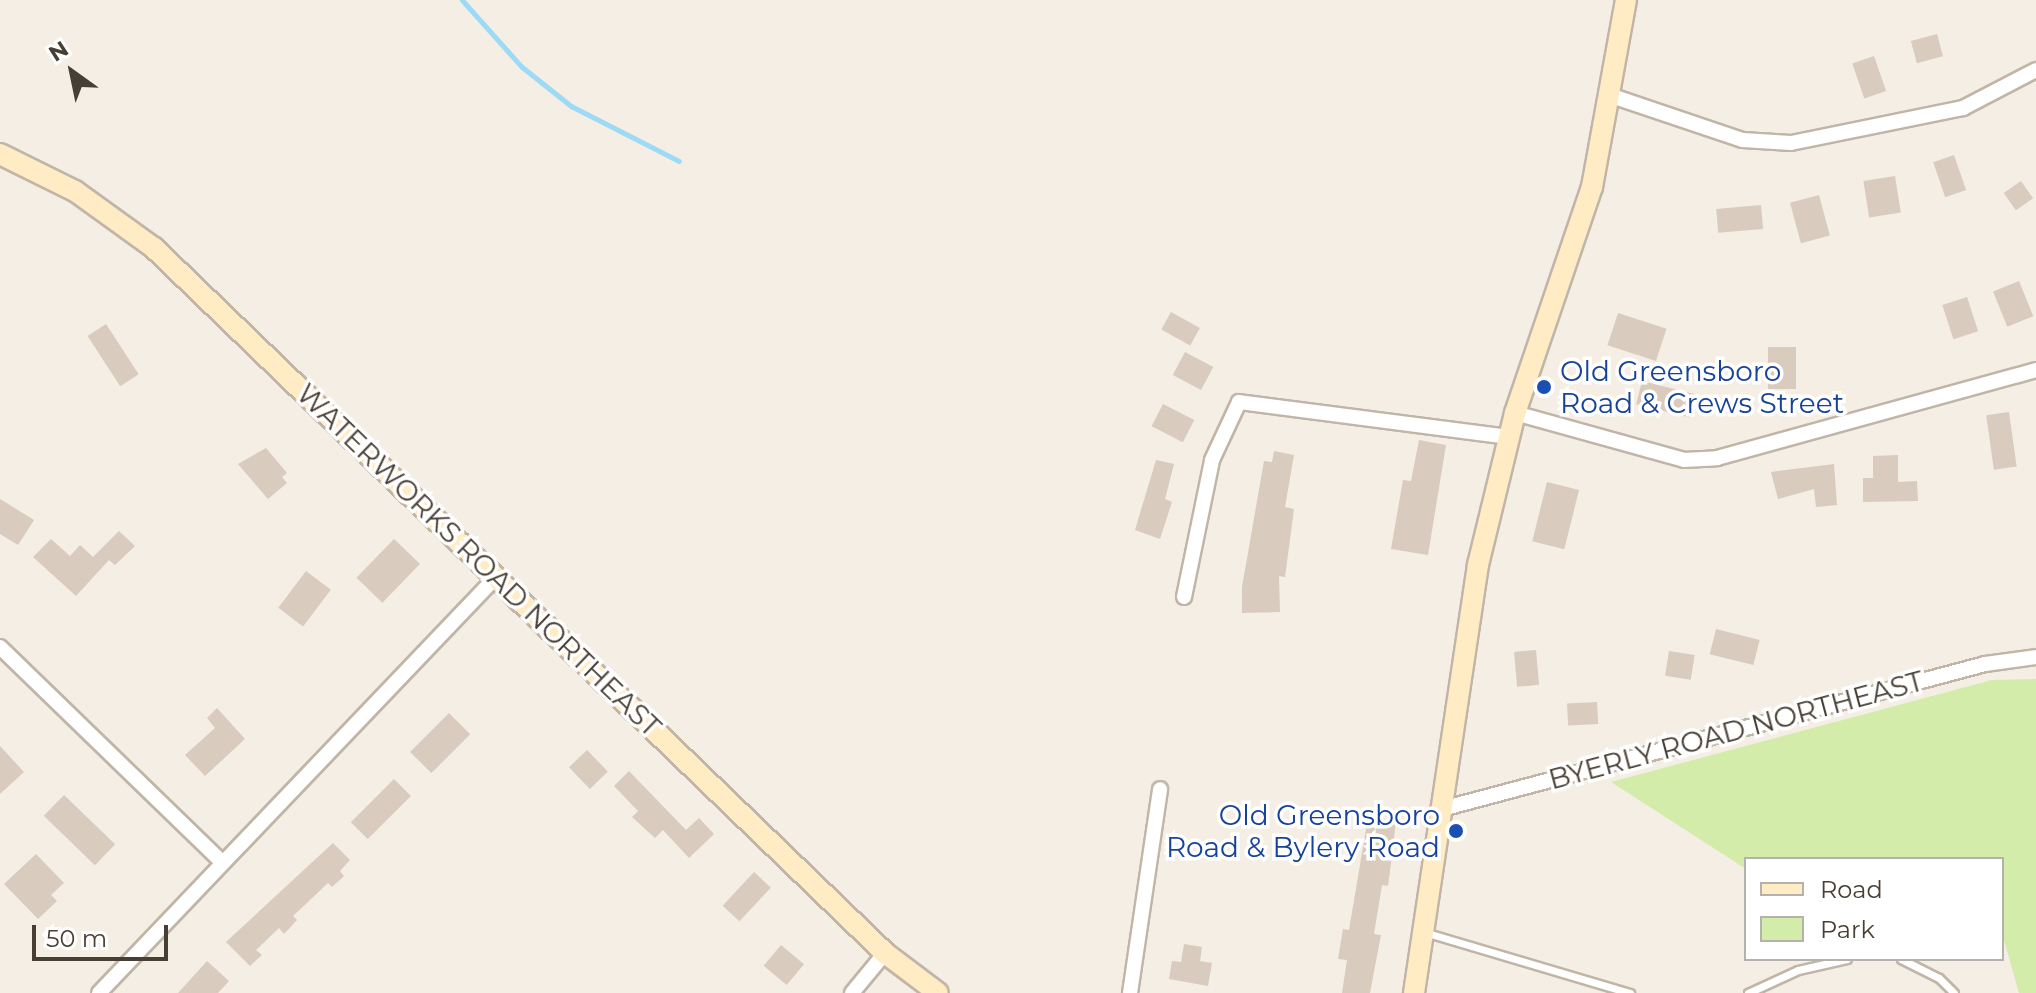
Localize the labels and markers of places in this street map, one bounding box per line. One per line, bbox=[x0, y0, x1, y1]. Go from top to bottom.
place label: Old Greensboro Road & Crews Street bbox=[1560, 354, 1844, 420]
marker: Old Greensboro Road & Crews Street bbox=[1535, 378, 1553, 396]
place label: Old Greensboro Road & Bylery Road bbox=[1166, 798, 1440, 864]
marker: Old Greensboro Road & Bylery Road bbox=[1447, 822, 1465, 840]

